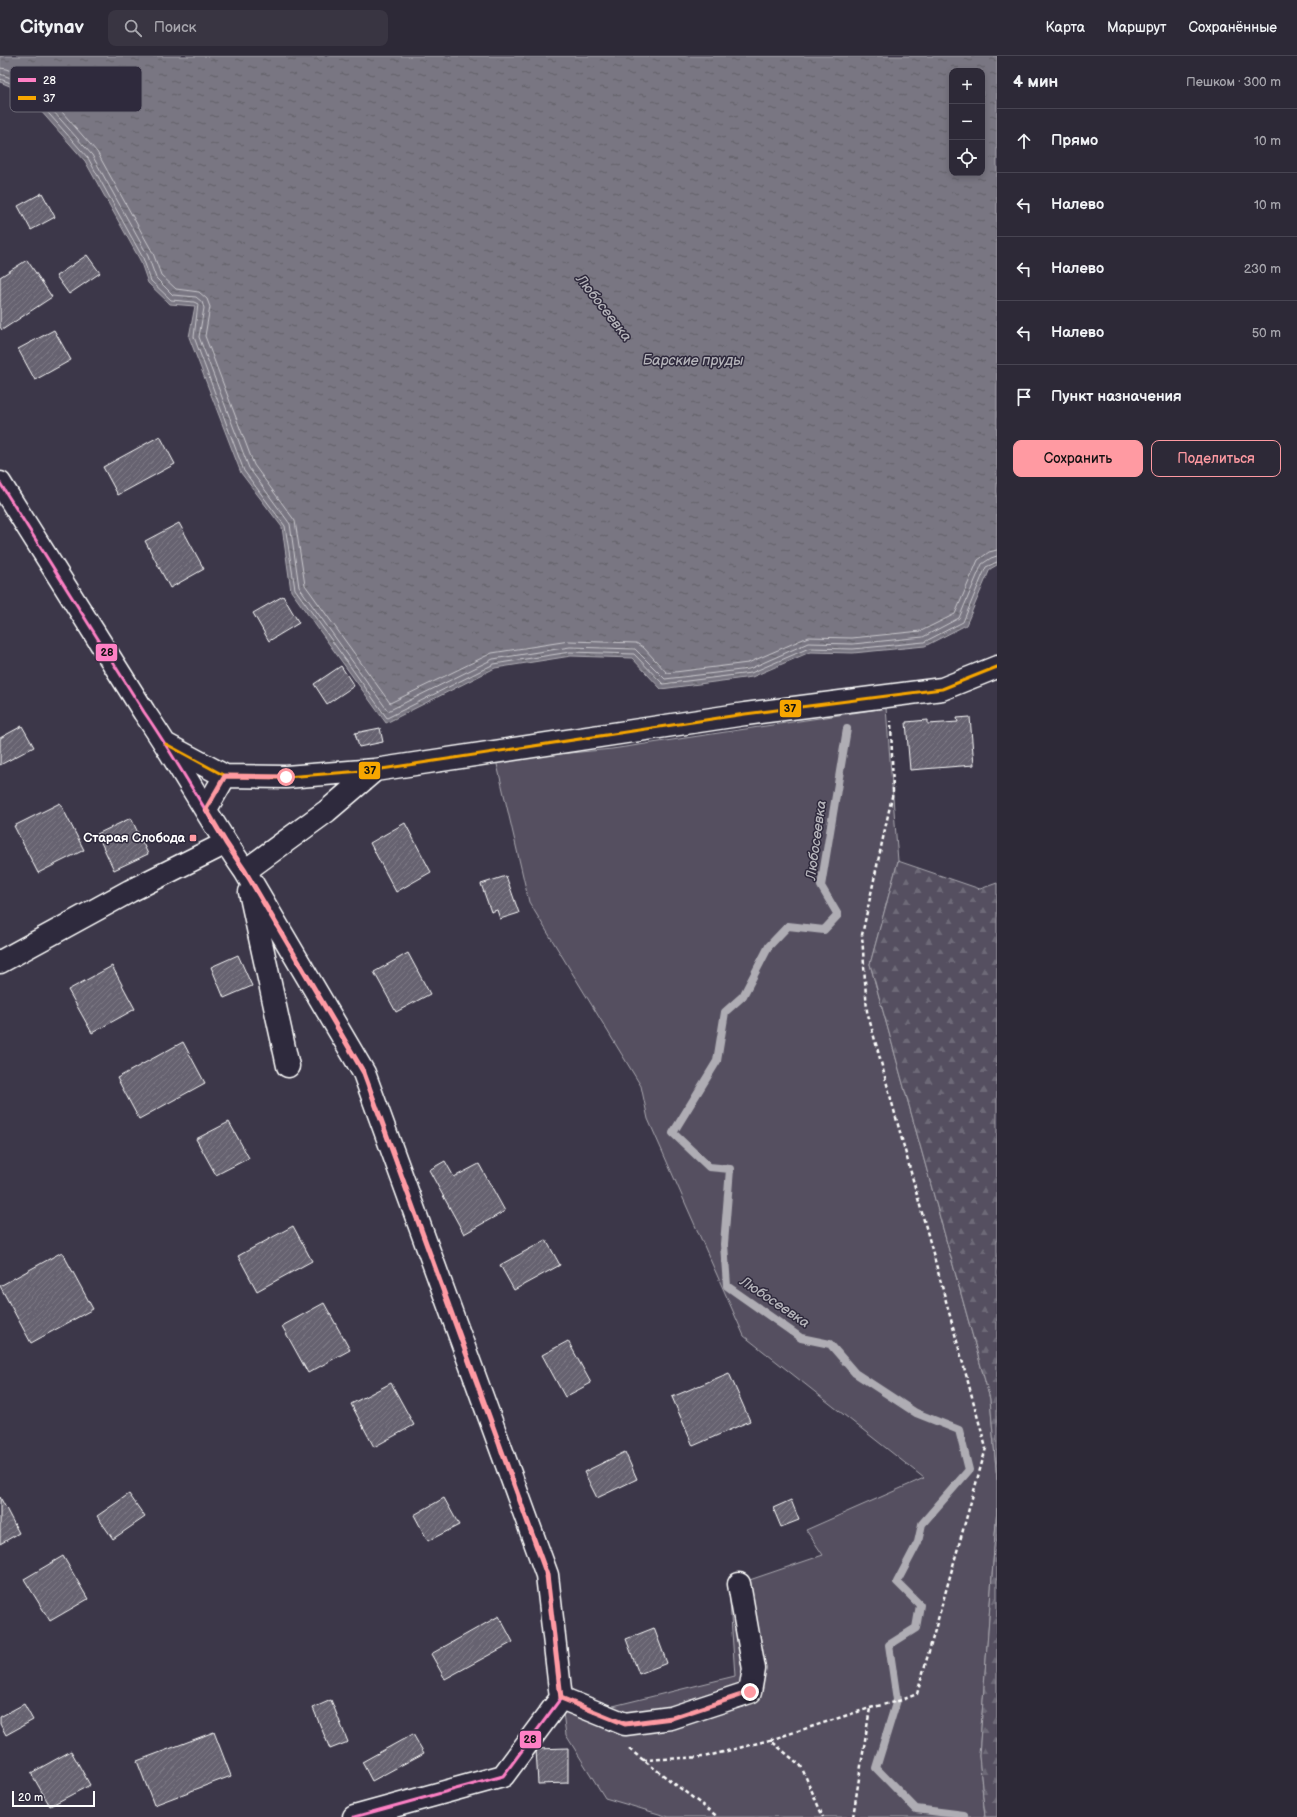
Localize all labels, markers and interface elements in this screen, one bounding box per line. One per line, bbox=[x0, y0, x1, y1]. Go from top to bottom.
search box bbox=[108, 10, 388, 46]
text: Citynav bbox=[20, 16, 84, 39]
icon: search bbox=[122, 17, 144, 39]
text: Поиск bbox=[154, 18, 197, 37]
text: Карта bbox=[1046, 19, 1085, 36]
text: Маршрут bbox=[1107, 19, 1167, 36]
text: Сохранённые bbox=[1189, 19, 1277, 36]
legend bbox=[10, 66, 142, 112]
map controls bbox=[949, 68, 985, 176]
button: + bbox=[949, 68, 985, 104]
text: 4 мин bbox=[1013, 72, 1058, 92]
text: 28 bbox=[43, 74, 56, 87]
text: Пешком · 300 m bbox=[1186, 74, 1281, 90]
text: 37 bbox=[43, 92, 56, 105]
button: − bbox=[949, 104, 985, 140]
icon: ahead bbox=[1013, 130, 1035, 152]
text: Прямо bbox=[1051, 131, 1098, 150]
text: 10 m bbox=[1254, 133, 1281, 149]
button: locate bbox=[949, 140, 985, 176]
icon: left bbox=[1013, 194, 1035, 216]
text: Налево bbox=[1051, 195, 1104, 214]
text: 10 m bbox=[1254, 197, 1281, 213]
icon: left bbox=[1013, 258, 1035, 280]
text: Налево bbox=[1051, 259, 1104, 278]
text: 230 m bbox=[1244, 261, 1281, 277]
water label: Любосеевка bbox=[572, 271, 635, 345]
icon: left bbox=[1013, 322, 1035, 344]
text: Налево bbox=[1051, 323, 1104, 342]
text: 50 m bbox=[1252, 325, 1281, 341]
water label: Барские пруды bbox=[643, 352, 743, 369]
icon: arrive bbox=[1013, 386, 1035, 408]
text: Пункт назначения bbox=[1051, 387, 1182, 406]
button: Сохранить bbox=[1013, 440, 1143, 477]
button: Поделиться bbox=[1151, 440, 1281, 477]
line badge: 28 bbox=[95, 643, 118, 662]
text: 28 bbox=[100, 646, 114, 659]
line badge: 37 bbox=[779, 699, 802, 718]
text: 37 bbox=[784, 702, 796, 715]
line badge: 37 bbox=[358, 761, 381, 780]
text: 37 bbox=[364, 764, 376, 777]
route start bbox=[277, 768, 295, 786]
water label: Любосеевка bbox=[802, 799, 830, 882]
place label: Старая Слобода bbox=[83, 830, 185, 846]
marker: Старая Слобода bbox=[188, 833, 198, 843]
water label: Любосеевка bbox=[736, 1272, 813, 1331]
route end bbox=[741, 1683, 759, 1701]
line badge: 28 bbox=[519, 1730, 542, 1749]
text: 28 bbox=[523, 1733, 537, 1746]
scale bar bbox=[12, 1789, 95, 1808]
text: 20 m bbox=[18, 1791, 43, 1804]

